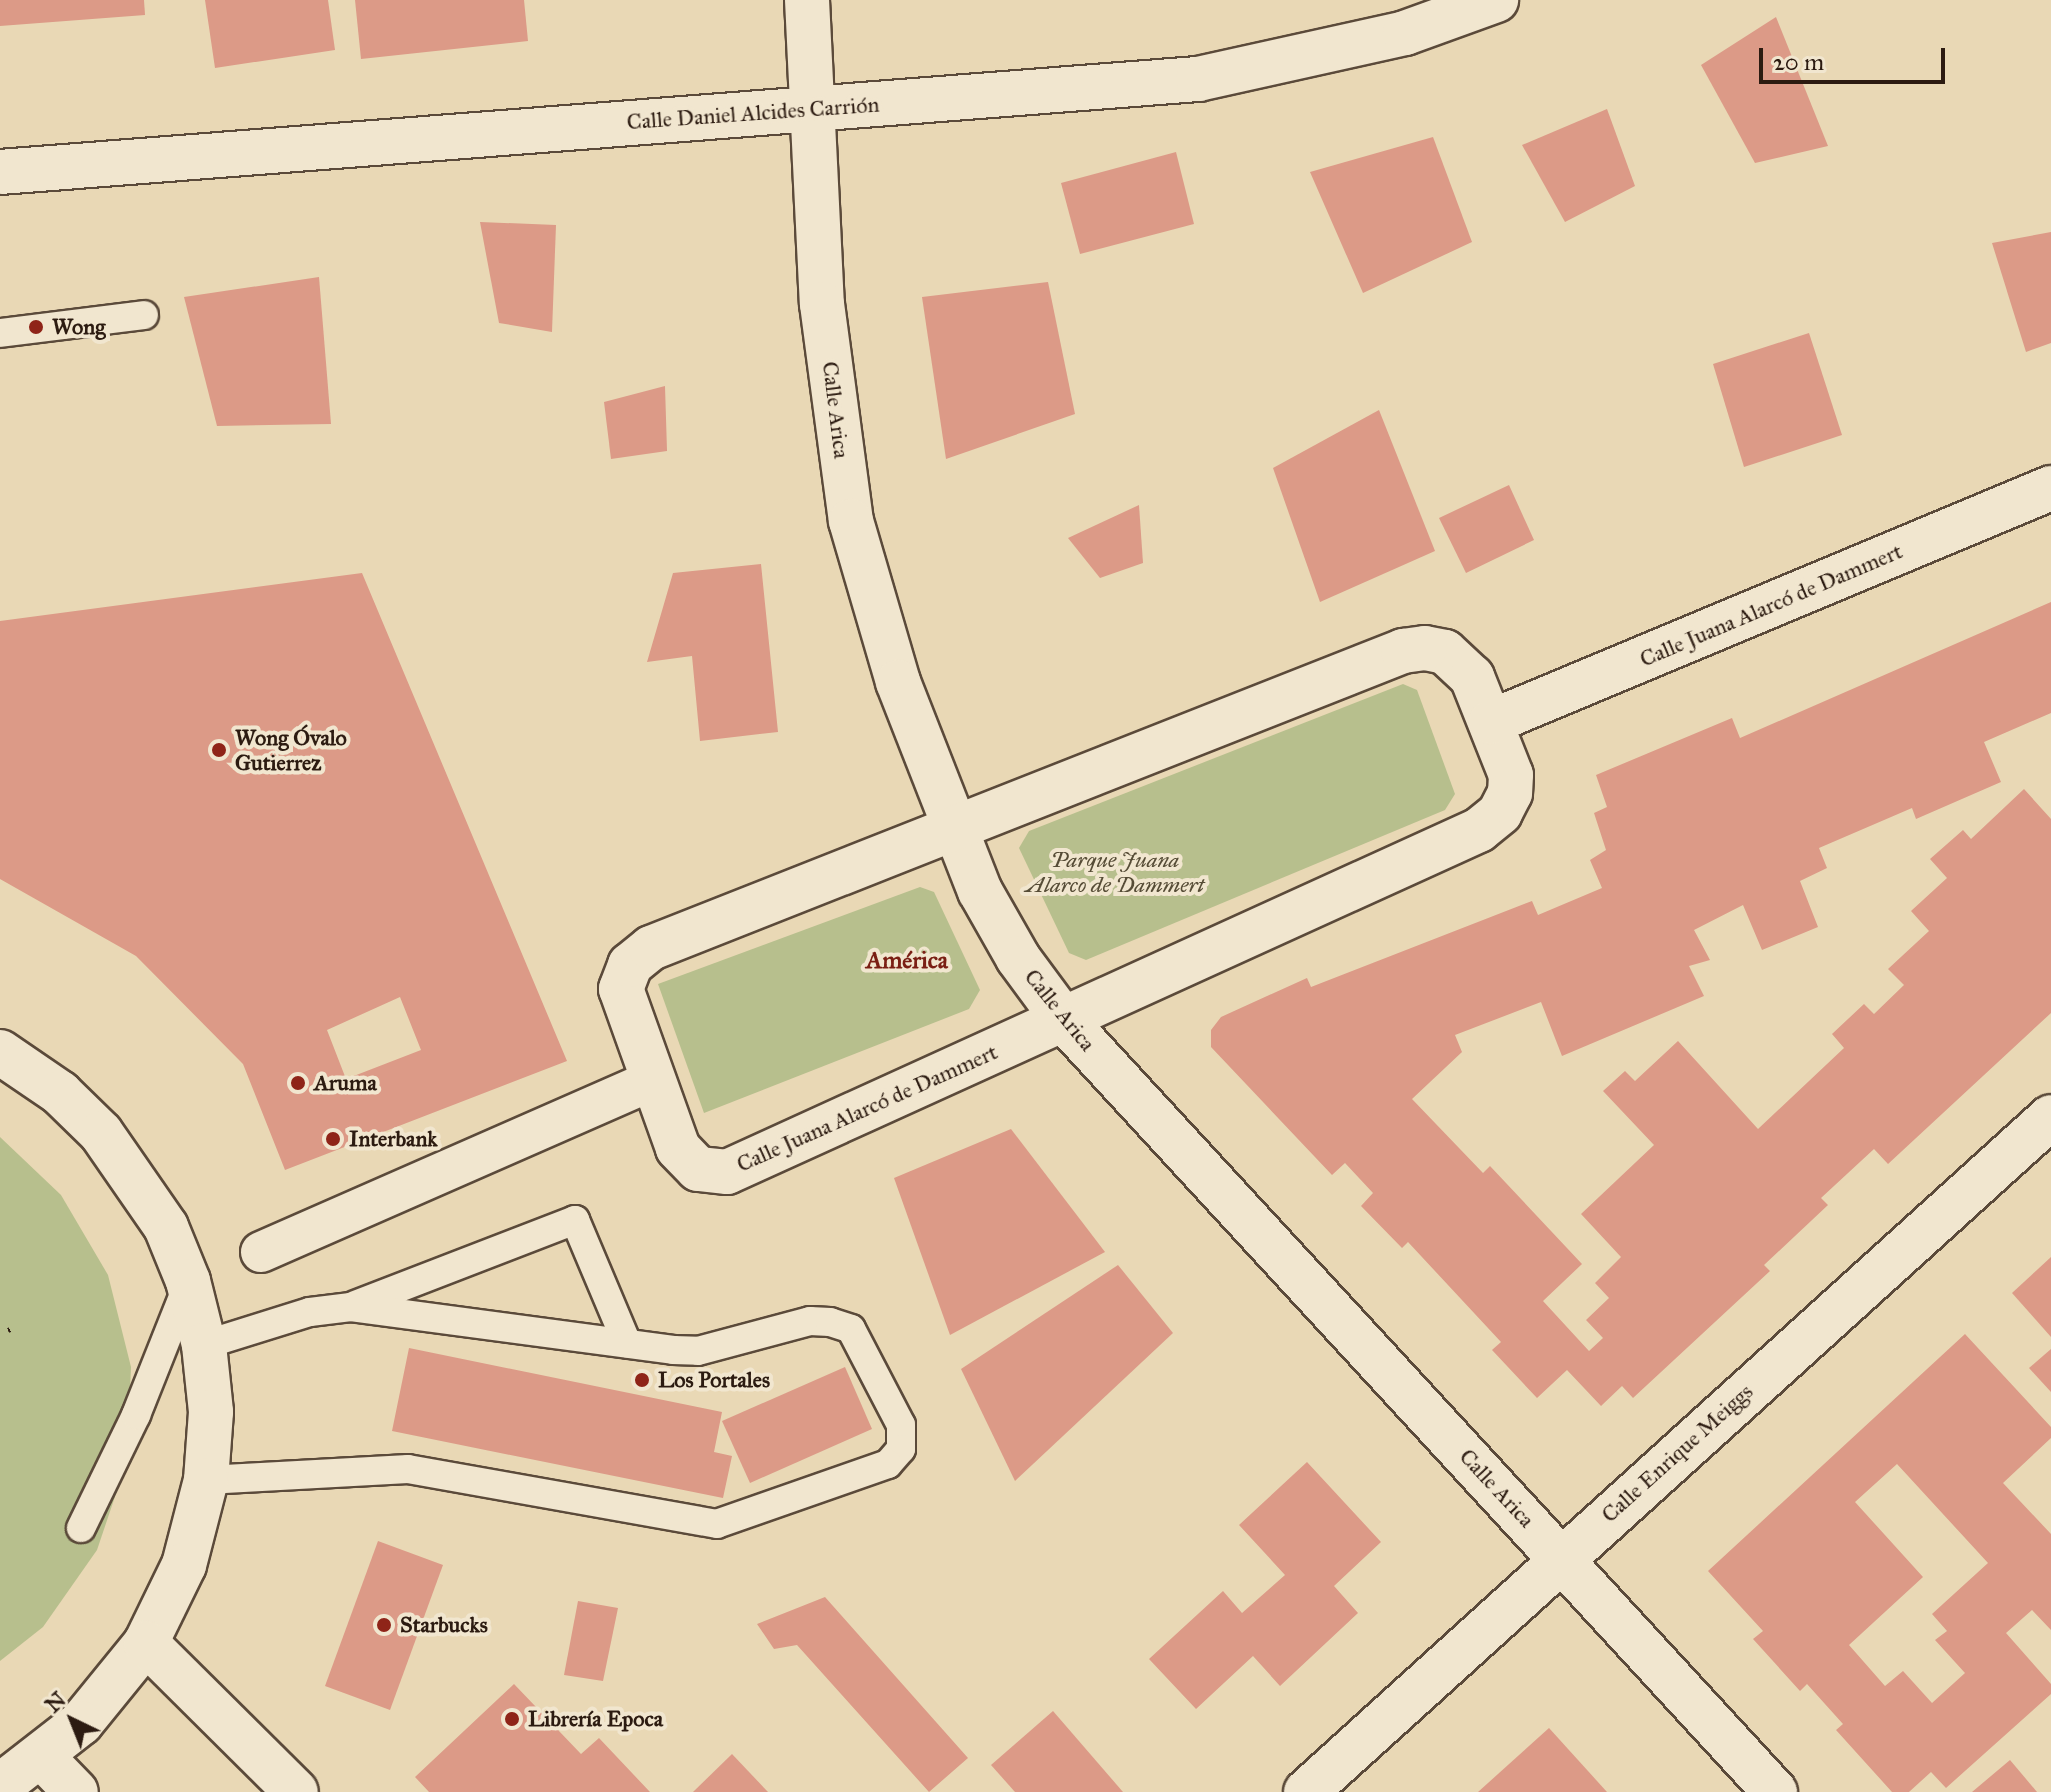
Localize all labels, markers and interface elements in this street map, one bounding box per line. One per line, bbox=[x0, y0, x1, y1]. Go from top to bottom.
scale bar bbox=[1763, 32, 1949, 82]
text: 20 m bbox=[1773, 47, 1824, 77]
street label: Calle Daniel Alcides Carrión bbox=[626, 91, 880, 135]
place label: Wong bbox=[52, 314, 105, 340]
marker: Wong bbox=[27, 318, 45, 336]
street label: Calle Arica bbox=[817, 360, 855, 460]
street label: Calle Juana Alarcó de Dammert bbox=[1636, 538, 1906, 672]
place label: Wong Óvalo Gutierrez bbox=[235, 724, 347, 776]
marker: Wong Óvalo Gutierrez bbox=[210, 741, 228, 759]
park label: Parque Juana Alarco de Dammert bbox=[1026, 846, 1204, 898]
district label: América bbox=[866, 947, 948, 975]
street label: Calle Arica bbox=[1019, 964, 1101, 1056]
street label: Calle Juana Alarcó de Dammert bbox=[733, 1038, 1001, 1178]
place label: Aruma bbox=[314, 1070, 377, 1096]
marker: Aruma bbox=[289, 1074, 307, 1092]
place label: Interbank bbox=[349, 1126, 438, 1152]
marker: Interbank bbox=[324, 1130, 342, 1148]
place label: Los Portales bbox=[658, 1367, 770, 1393]
marker: Los Portales bbox=[633, 1371, 651, 1389]
street label: Calle Enrique Meiggs bbox=[1596, 1378, 1758, 1528]
street label: Calle Arica bbox=[1454, 1443, 1540, 1533]
place label: Starbucks bbox=[400, 1612, 488, 1638]
marker: Starbucks bbox=[375, 1616, 393, 1634]
north arrow bbox=[32, 1680, 112, 1760]
text: N bbox=[39, 1686, 71, 1718]
place label: Librería Epoca bbox=[528, 1706, 663, 1732]
marker: Librería Epoca bbox=[503, 1710, 521, 1728]

